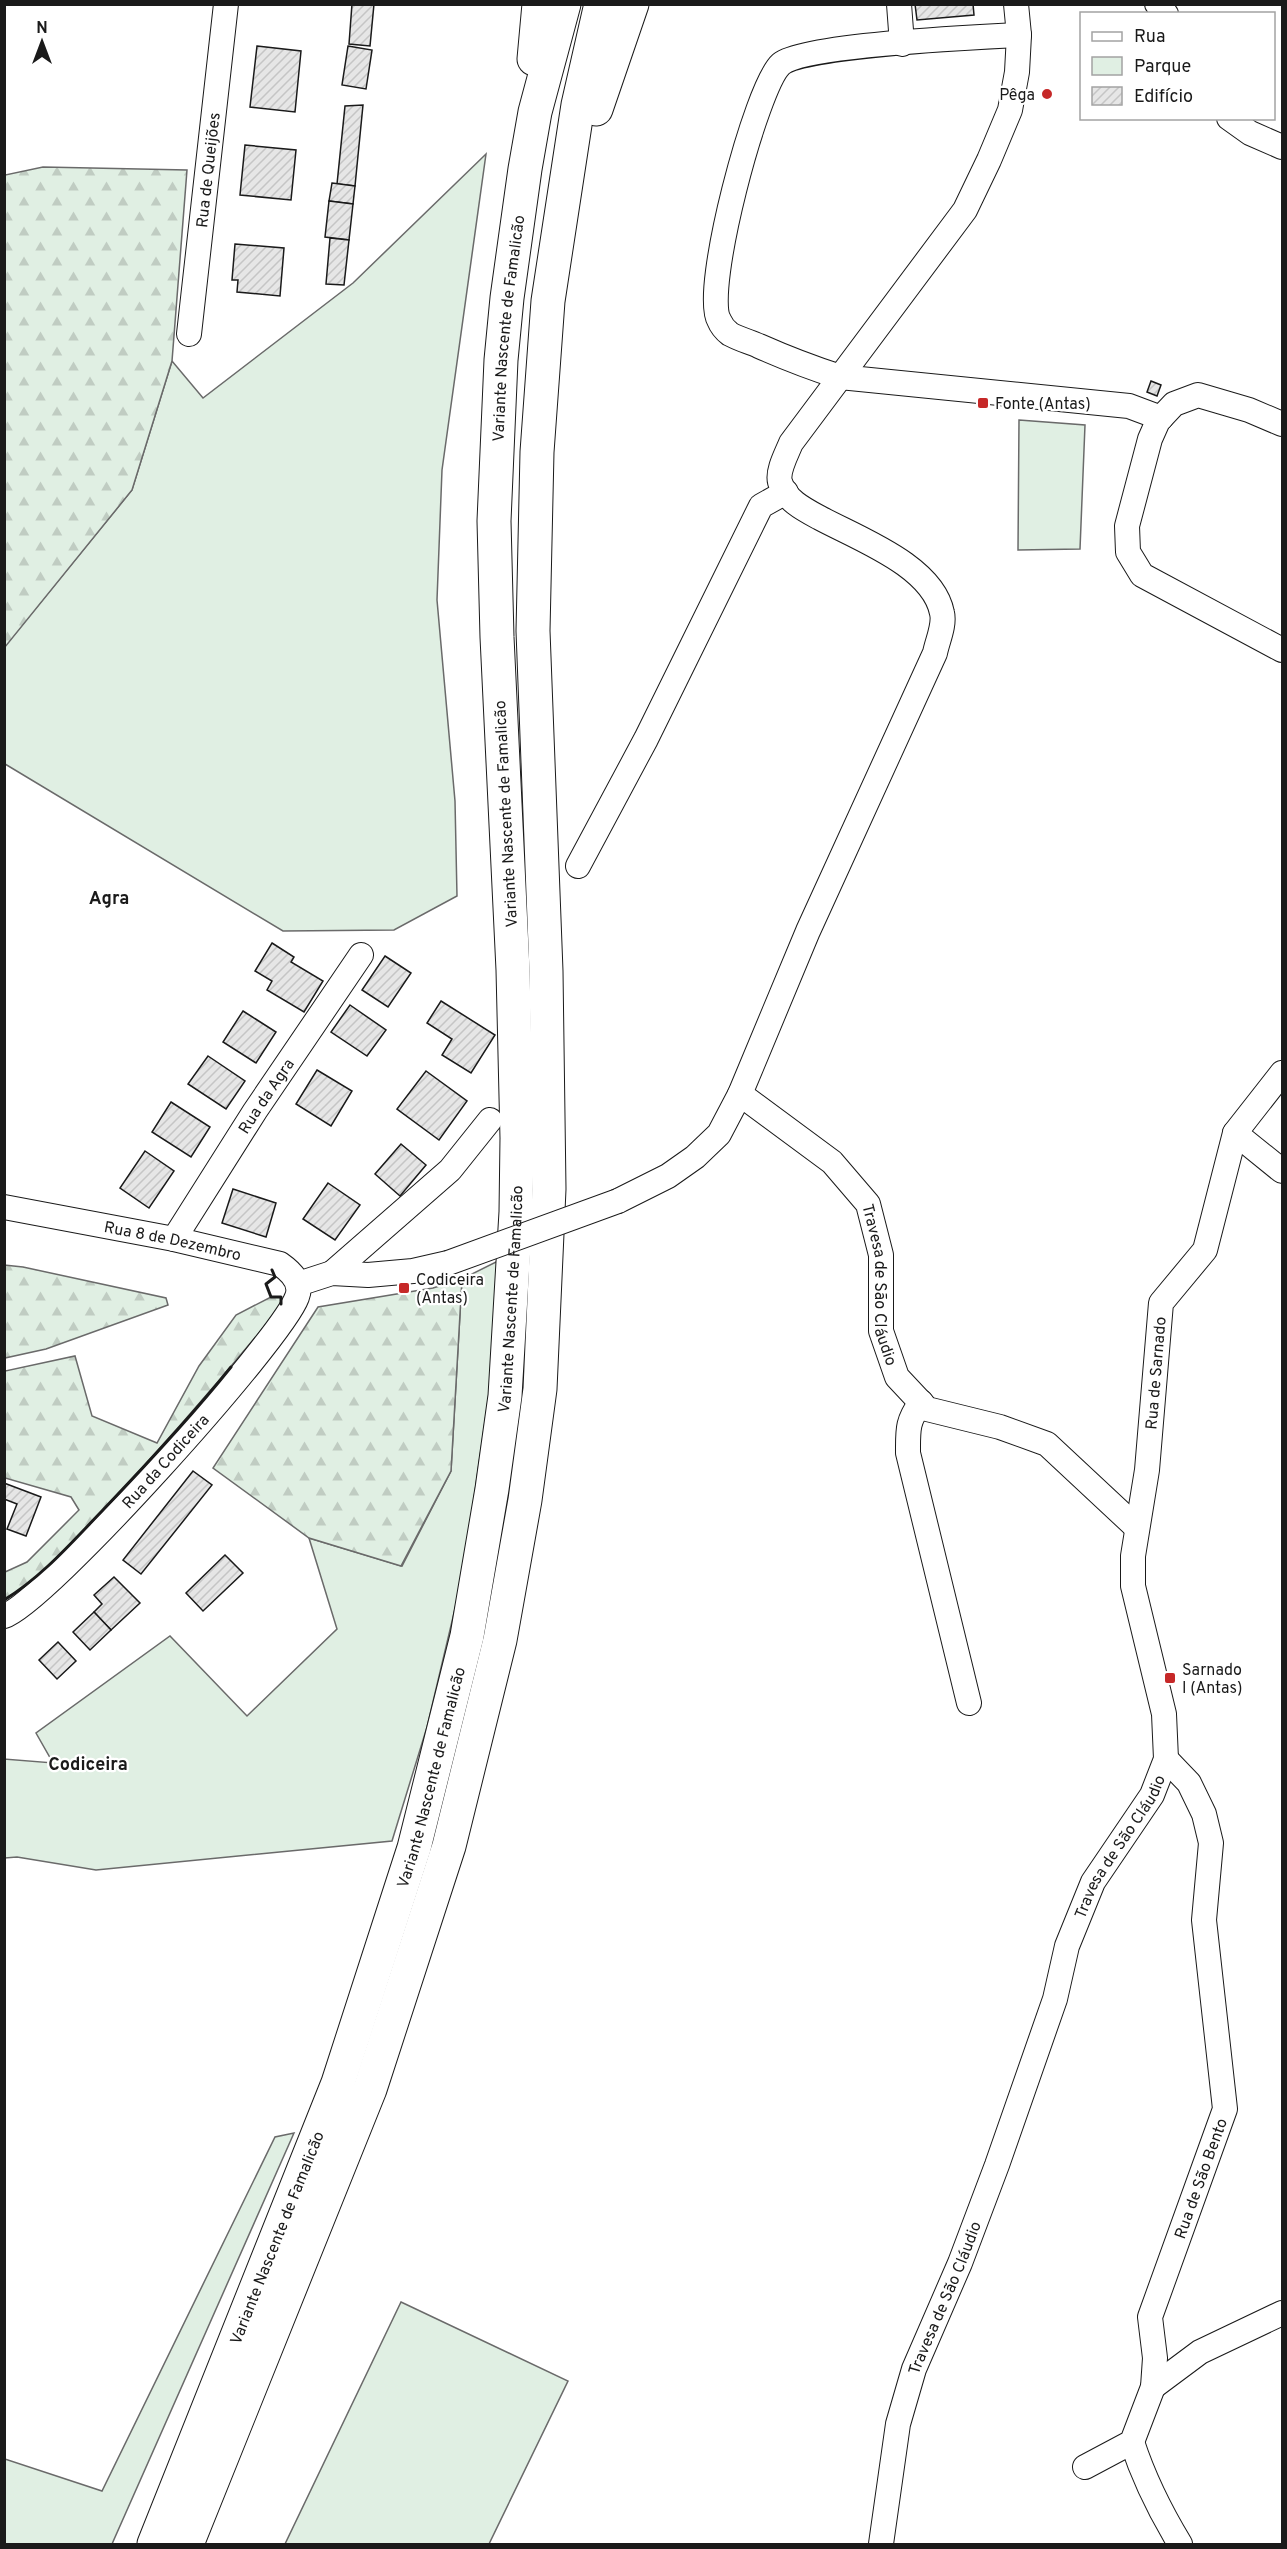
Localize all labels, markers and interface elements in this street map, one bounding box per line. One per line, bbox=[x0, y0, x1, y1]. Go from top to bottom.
north arrow bbox=[12, 12, 72, 72]
legend bbox=[1080, 12, 1275, 120]
text: N bbox=[36, 19, 48, 39]
text: Rua bbox=[1134, 26, 1165, 49]
text: Parque bbox=[1134, 56, 1191, 79]
place label: Pêga bbox=[999, 86, 1035, 106]
text: Edifício bbox=[1134, 86, 1193, 109]
marker: Pêga bbox=[1040, 87, 1054, 101]
street label: Rua de Queijões bbox=[193, 112, 226, 229]
street label: Variante Nascente de Famalicão bbox=[489, 214, 530, 442]
place label: Fonte (Antas) bbox=[995, 395, 1091, 415]
marker: Fonte (Antas) bbox=[976, 396, 990, 410]
street label: Variante Nascente de Famalicão bbox=[491, 700, 523, 928]
district label: Agra bbox=[89, 888, 129, 911]
street label: Rua da Agra bbox=[235, 1055, 300, 1138]
street label: Variante Nascente de Famalicão bbox=[495, 1185, 528, 1414]
street label: Travesa de São Cláudio bbox=[856, 1202, 900, 1369]
street label: Rua 8 de Dezembro bbox=[102, 1218, 243, 1267]
place label: Codiceira (Antas) bbox=[416, 1271, 484, 1309]
marker: Codiceira (Antas) bbox=[397, 1281, 411, 1295]
street label: Rua de Sarnado bbox=[1142, 1316, 1172, 1430]
street label: Rua da Codiceira bbox=[119, 1411, 214, 1514]
place label: Sarnado I (Antas) bbox=[1182, 1661, 1242, 1699]
street label: Variante Nascente de Famalicão bbox=[394, 1665, 471, 1891]
marker: Sarnado I (Antas) bbox=[1163, 1671, 1177, 1685]
district label: Codiceira bbox=[48, 1754, 128, 1777]
street label: Travesa de São Cláudio bbox=[1071, 1772, 1171, 1922]
street label: Rua de São Bento bbox=[1171, 2116, 1233, 2242]
street label: Variante Nascente de Famalicão bbox=[227, 2129, 330, 2348]
street label: Travesa de São Cláudio bbox=[905, 2219, 987, 2377]

